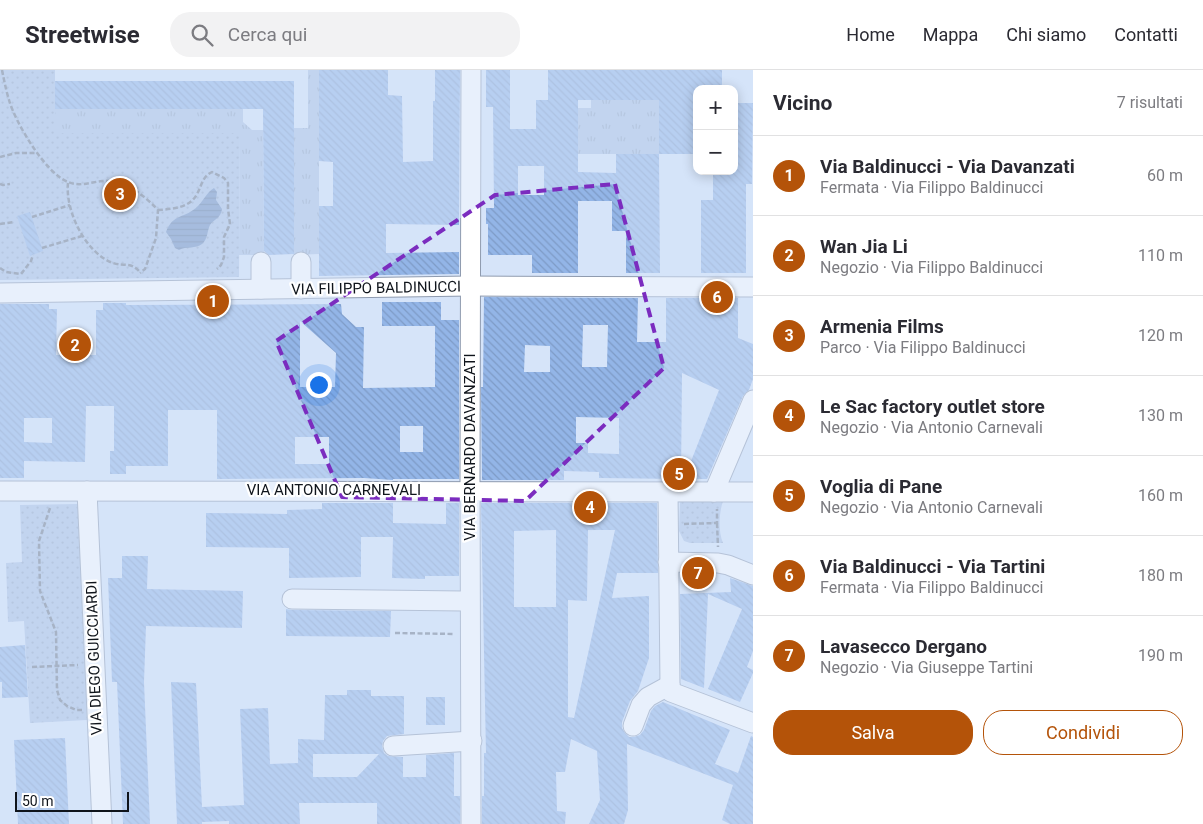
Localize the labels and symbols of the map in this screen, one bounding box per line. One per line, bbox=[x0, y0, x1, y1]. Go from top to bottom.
pin: 3 bbox=[104, 175, 136, 213]
street label: VIA FILIPPO BALDINUCCI bbox=[291, 278, 461, 298]
pin: 6 bbox=[701, 278, 733, 316]
pin: 1 bbox=[197, 282, 229, 320]
pin: 2 bbox=[59, 326, 91, 364]
street label: VIA BERNARDO DAVANZATI bbox=[461, 353, 479, 541]
your location bbox=[306, 372, 332, 398]
pin: 5 bbox=[663, 455, 695, 493]
street label: VIA ANTONIO CARNEVALI bbox=[247, 481, 421, 499]
pin: 4 bbox=[574, 488, 606, 526]
pin: 7 bbox=[682, 554, 714, 592]
street label: VIA DIEGO GUICCIARDI bbox=[82, 580, 106, 736]
scale bar bbox=[15, 789, 129, 812]

